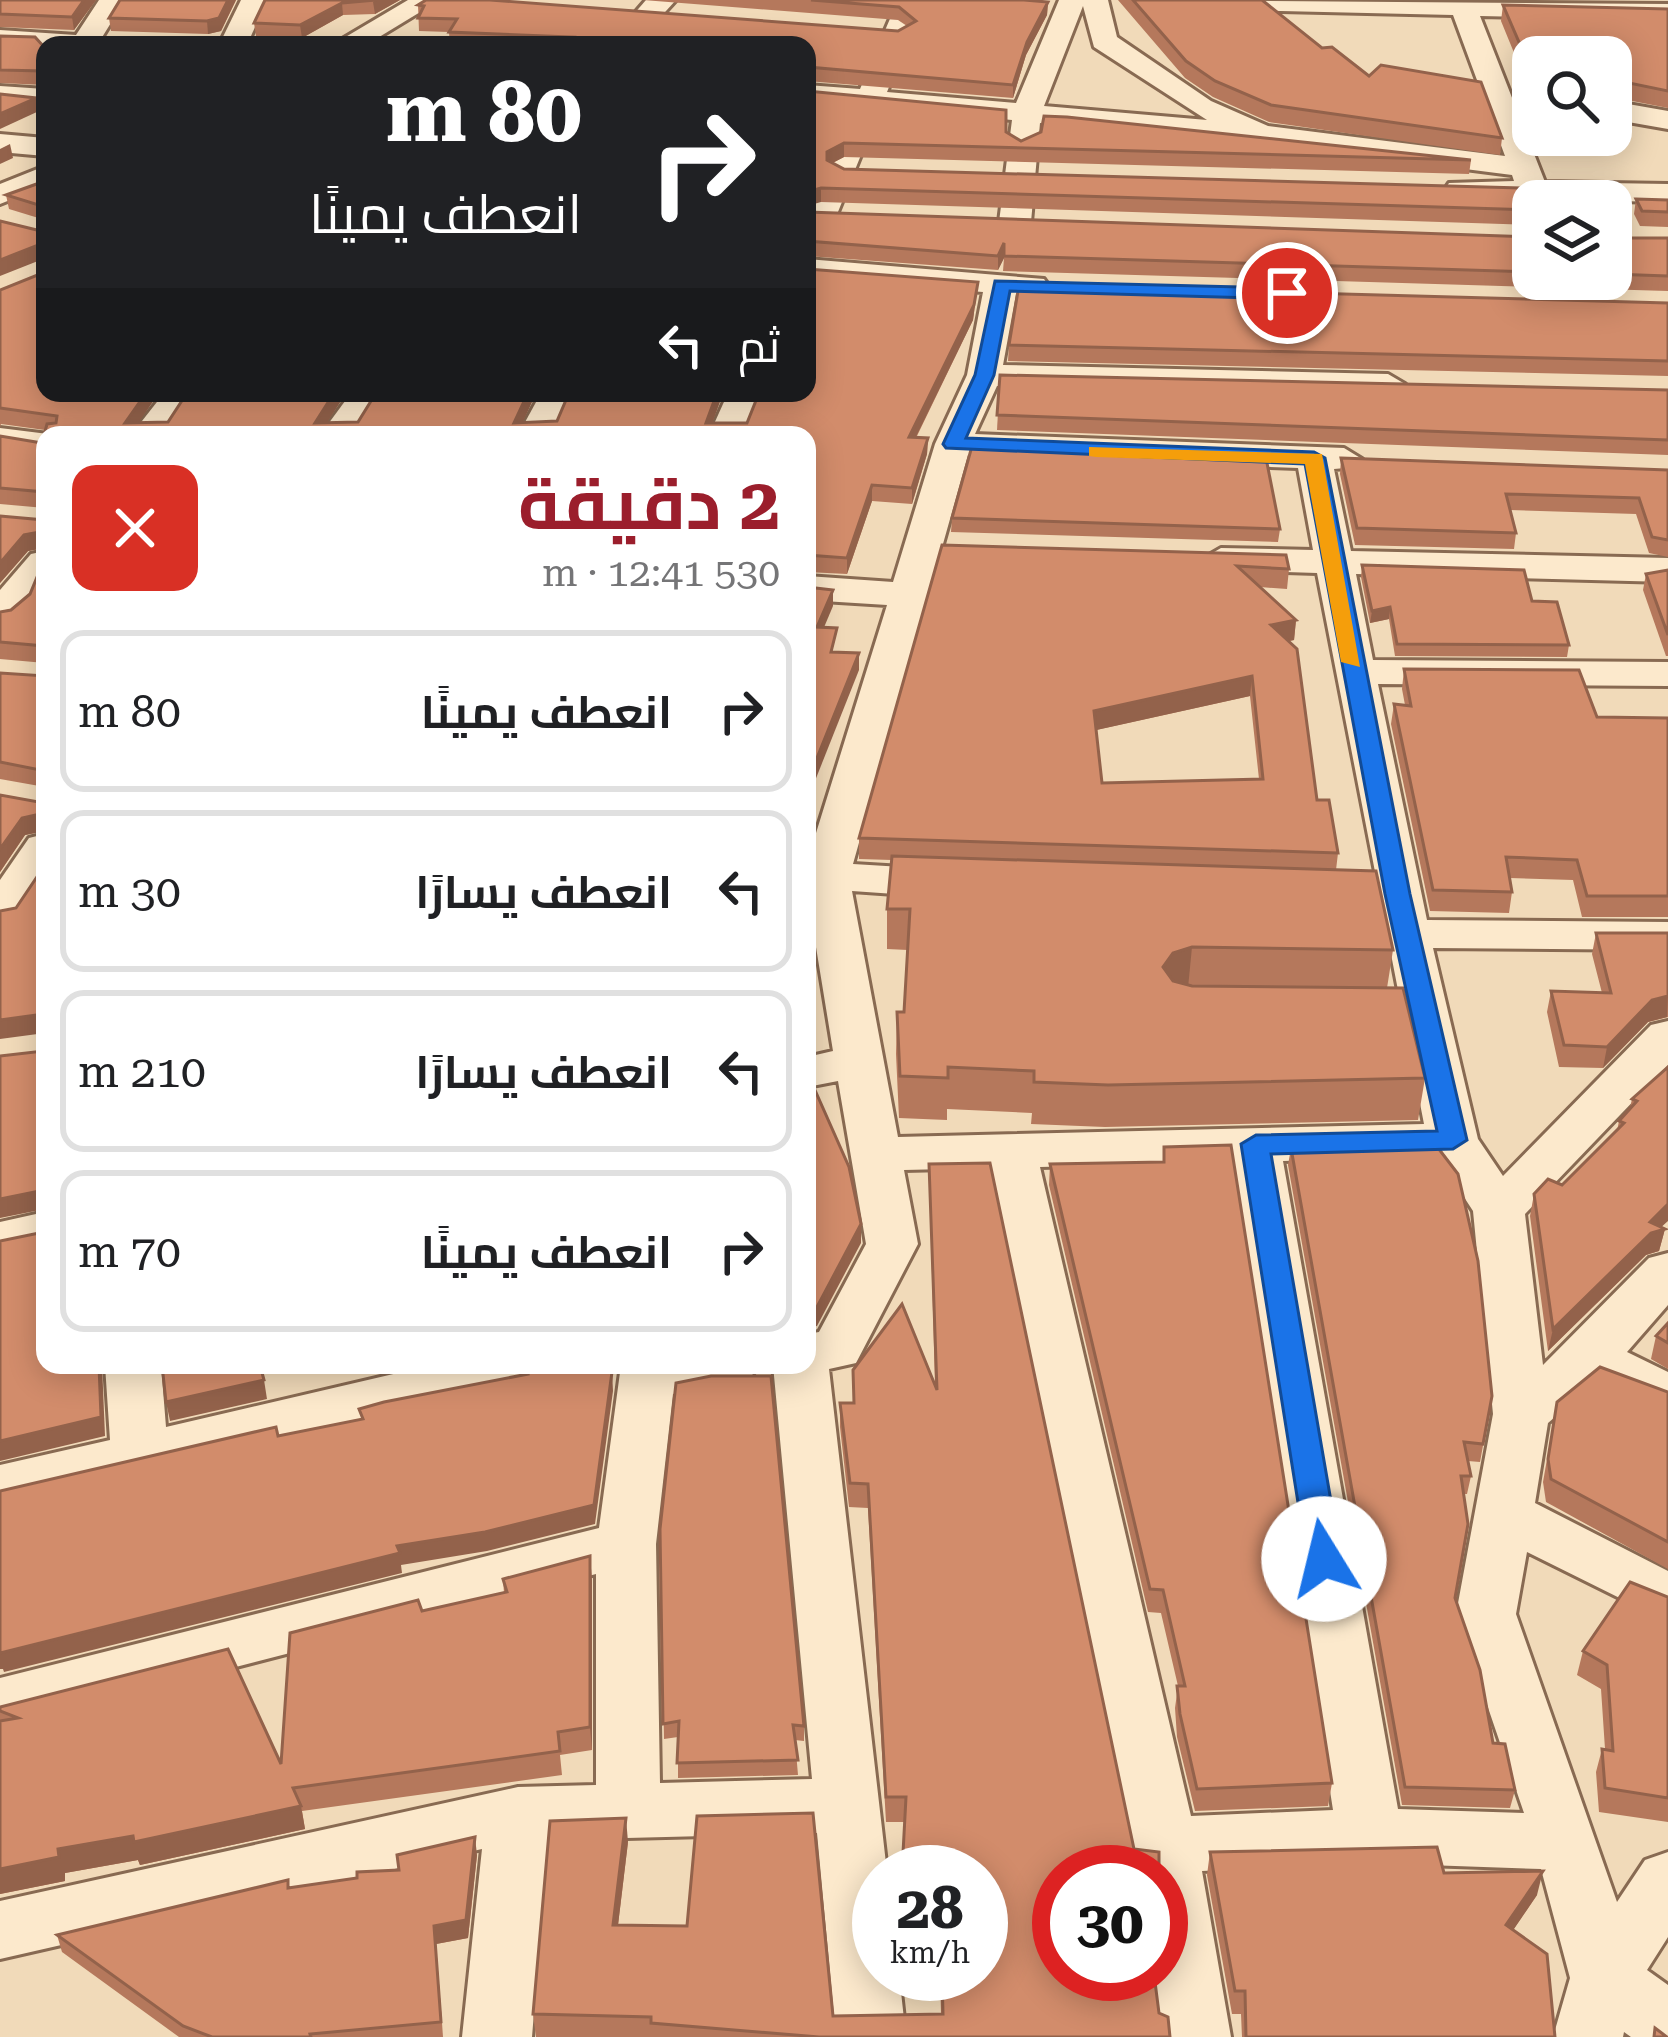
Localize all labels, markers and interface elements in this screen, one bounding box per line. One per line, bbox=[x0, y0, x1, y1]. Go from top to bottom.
map controls bbox=[1512, 36, 1632, 300]
button: search bbox=[1512, 36, 1632, 156]
text: 80 m bbox=[386, 63, 582, 161]
icon: right bbox=[624, 84, 780, 240]
button: layers bbox=[1512, 180, 1632, 300]
text: انعطف يمينًا bbox=[309, 183, 582, 246]
pin bbox=[1236, 242, 1338, 344]
icon: arrive bbox=[1254, 260, 1320, 326]
icon: left bbox=[648, 312, 714, 378]
text: ثم bbox=[738, 320, 780, 373]
text: 2 دقيقة bbox=[518, 462, 780, 547]
button: close bbox=[72, 465, 198, 591]
text: 530 m · 12:41 bbox=[542, 550, 780, 596]
icon: right bbox=[708, 678, 774, 744]
text: 80 m bbox=[78, 685, 181, 738]
text: انعطف يمينًا bbox=[421, 686, 672, 739]
icon: left bbox=[708, 858, 774, 924]
text: 30 m bbox=[78, 865, 181, 918]
text: انعطف يسارًا bbox=[415, 866, 672, 919]
icon: left bbox=[708, 1038, 774, 1104]
text: 210 m bbox=[78, 1045, 206, 1098]
text: انعطف يسارًا bbox=[415, 1046, 672, 1099]
icon: right bbox=[708, 1218, 774, 1284]
text: 70 m bbox=[78, 1225, 181, 1278]
text: انعطف يمينًا bbox=[421, 1226, 672, 1279]
position arrow bbox=[1261, 1496, 1387, 1622]
speed limit sign: 30 bbox=[1032, 1845, 1188, 2001]
text: 28 bbox=[896, 1872, 964, 1943]
text: km/h bbox=[890, 1935, 970, 1970]

